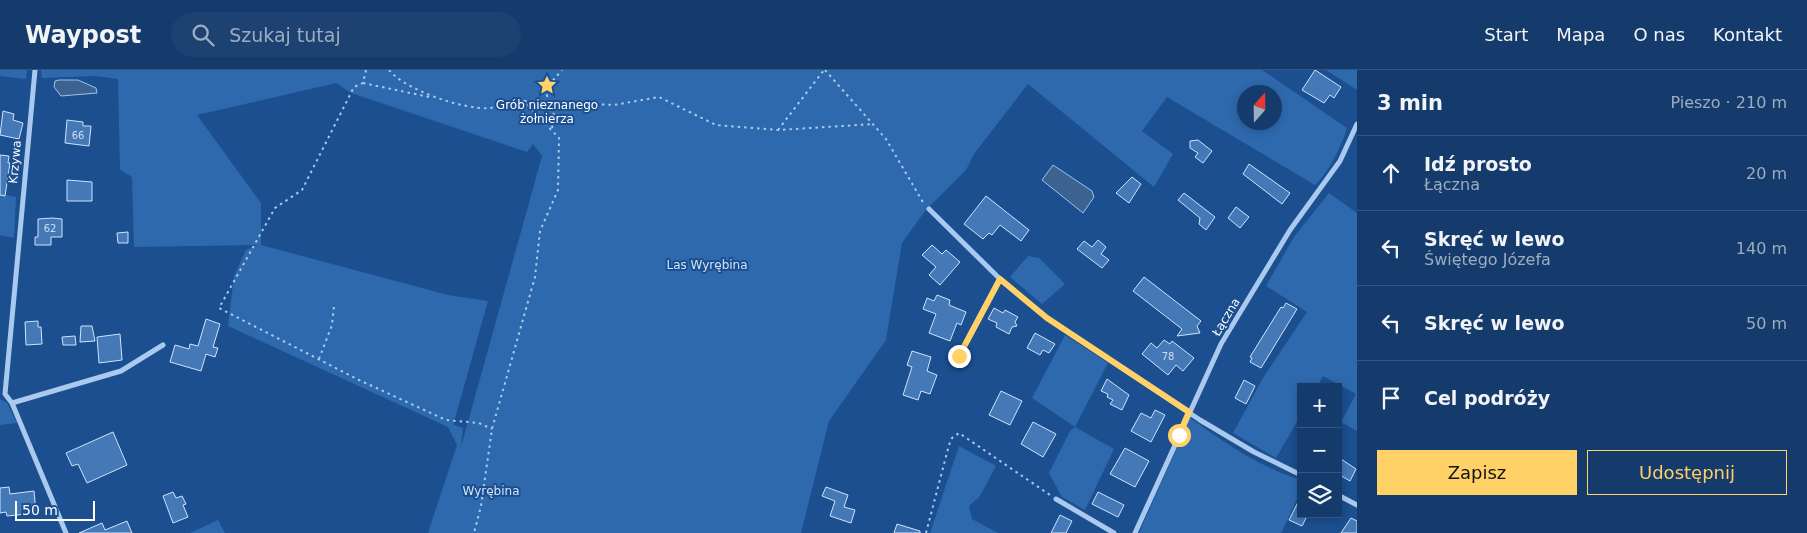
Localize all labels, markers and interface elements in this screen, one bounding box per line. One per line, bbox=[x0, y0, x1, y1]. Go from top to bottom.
search box bbox=[171, 12, 521, 57]
text: Waypost bbox=[25, 21, 141, 49]
icon: search bbox=[189, 21, 217, 49]
text: Szukaj tutaj bbox=[229, 24, 341, 46]
text: Start bbox=[1484, 24, 1528, 45]
text: Mapa bbox=[1556, 24, 1605, 45]
text: O nas bbox=[1633, 24, 1685, 45]
text: Kontakt bbox=[1713, 24, 1782, 45]
place icon: Grób nieznanego żołnierza bbox=[536, 74, 558, 96]
north arrow bbox=[1237, 85, 1282, 130]
text: 3 min bbox=[1377, 91, 1443, 115]
text: Pieszo · 210 m bbox=[1670, 93, 1787, 112]
place label: Grób nieznanego żołnierza bbox=[496, 98, 598, 126]
house number: 66 bbox=[72, 130, 84, 141]
street label: Krzywa bbox=[6, 140, 24, 184]
text: Idź prosto bbox=[1424, 153, 1532, 175]
icon: ahead bbox=[1377, 159, 1405, 187]
text: 20 m bbox=[1746, 164, 1787, 183]
text: Łączna bbox=[1424, 175, 1480, 194]
house number: 62 bbox=[44, 223, 56, 234]
text: Skręć w lewo bbox=[1424, 228, 1565, 250]
icon: left bbox=[1377, 234, 1405, 262]
text: 140 m bbox=[1736, 239, 1787, 258]
text: Świętego Józefa bbox=[1424, 250, 1551, 269]
park label: Las Wyrębina bbox=[666, 258, 748, 272]
street label: Łączna bbox=[1209, 295, 1243, 339]
icon: left bbox=[1377, 309, 1405, 337]
text: Skręć w lewo bbox=[1424, 312, 1565, 334]
text: 50 m bbox=[1746, 314, 1787, 333]
route end bbox=[948, 345, 971, 368]
house number: 78 bbox=[1162, 351, 1174, 362]
map controls bbox=[1297, 383, 1342, 518]
button: + bbox=[1297, 383, 1342, 428]
icon: arrive bbox=[1377, 384, 1405, 412]
text: Cel podróży bbox=[1424, 387, 1550, 409]
route start bbox=[1168, 424, 1191, 447]
button: − bbox=[1297, 428, 1342, 473]
button: Zapisz bbox=[1377, 450, 1577, 495]
button: Udostępnij bbox=[1587, 450, 1787, 495]
button: layers bbox=[1297, 473, 1342, 518]
park label: Wyrębina bbox=[463, 484, 519, 498]
scale bar bbox=[15, 498, 95, 521]
text: 50 m bbox=[22, 502, 58, 518]

